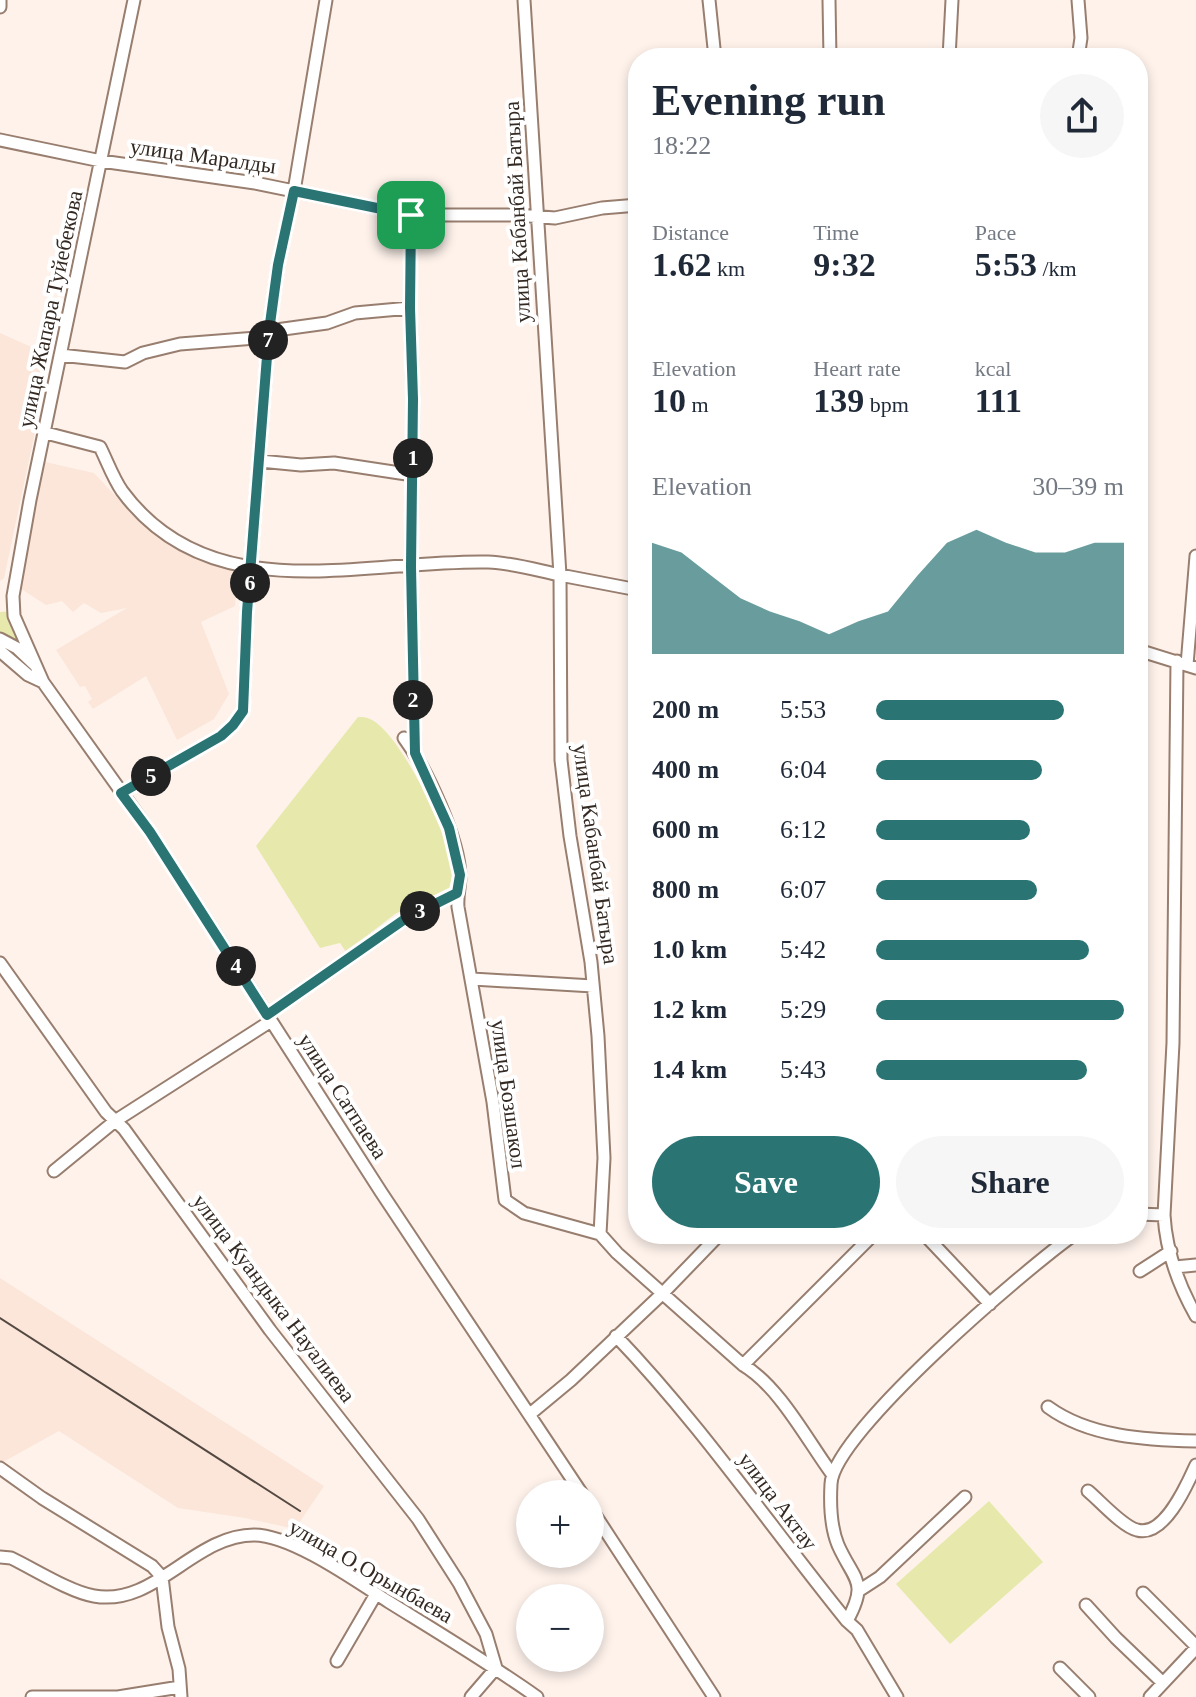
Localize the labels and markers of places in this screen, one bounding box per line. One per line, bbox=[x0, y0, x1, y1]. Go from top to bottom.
pin bbox=[377, 181, 445, 249]
pin: 7 bbox=[248, 320, 288, 360]
pin: 1 bbox=[393, 438, 433, 478]
pin: 6 bbox=[230, 563, 270, 603]
pin: 2 bbox=[393, 680, 433, 720]
pin: 5 bbox=[131, 756, 171, 796]
pin: 3 bbox=[400, 891, 440, 931]
pin: 4 bbox=[216, 946, 256, 986]

